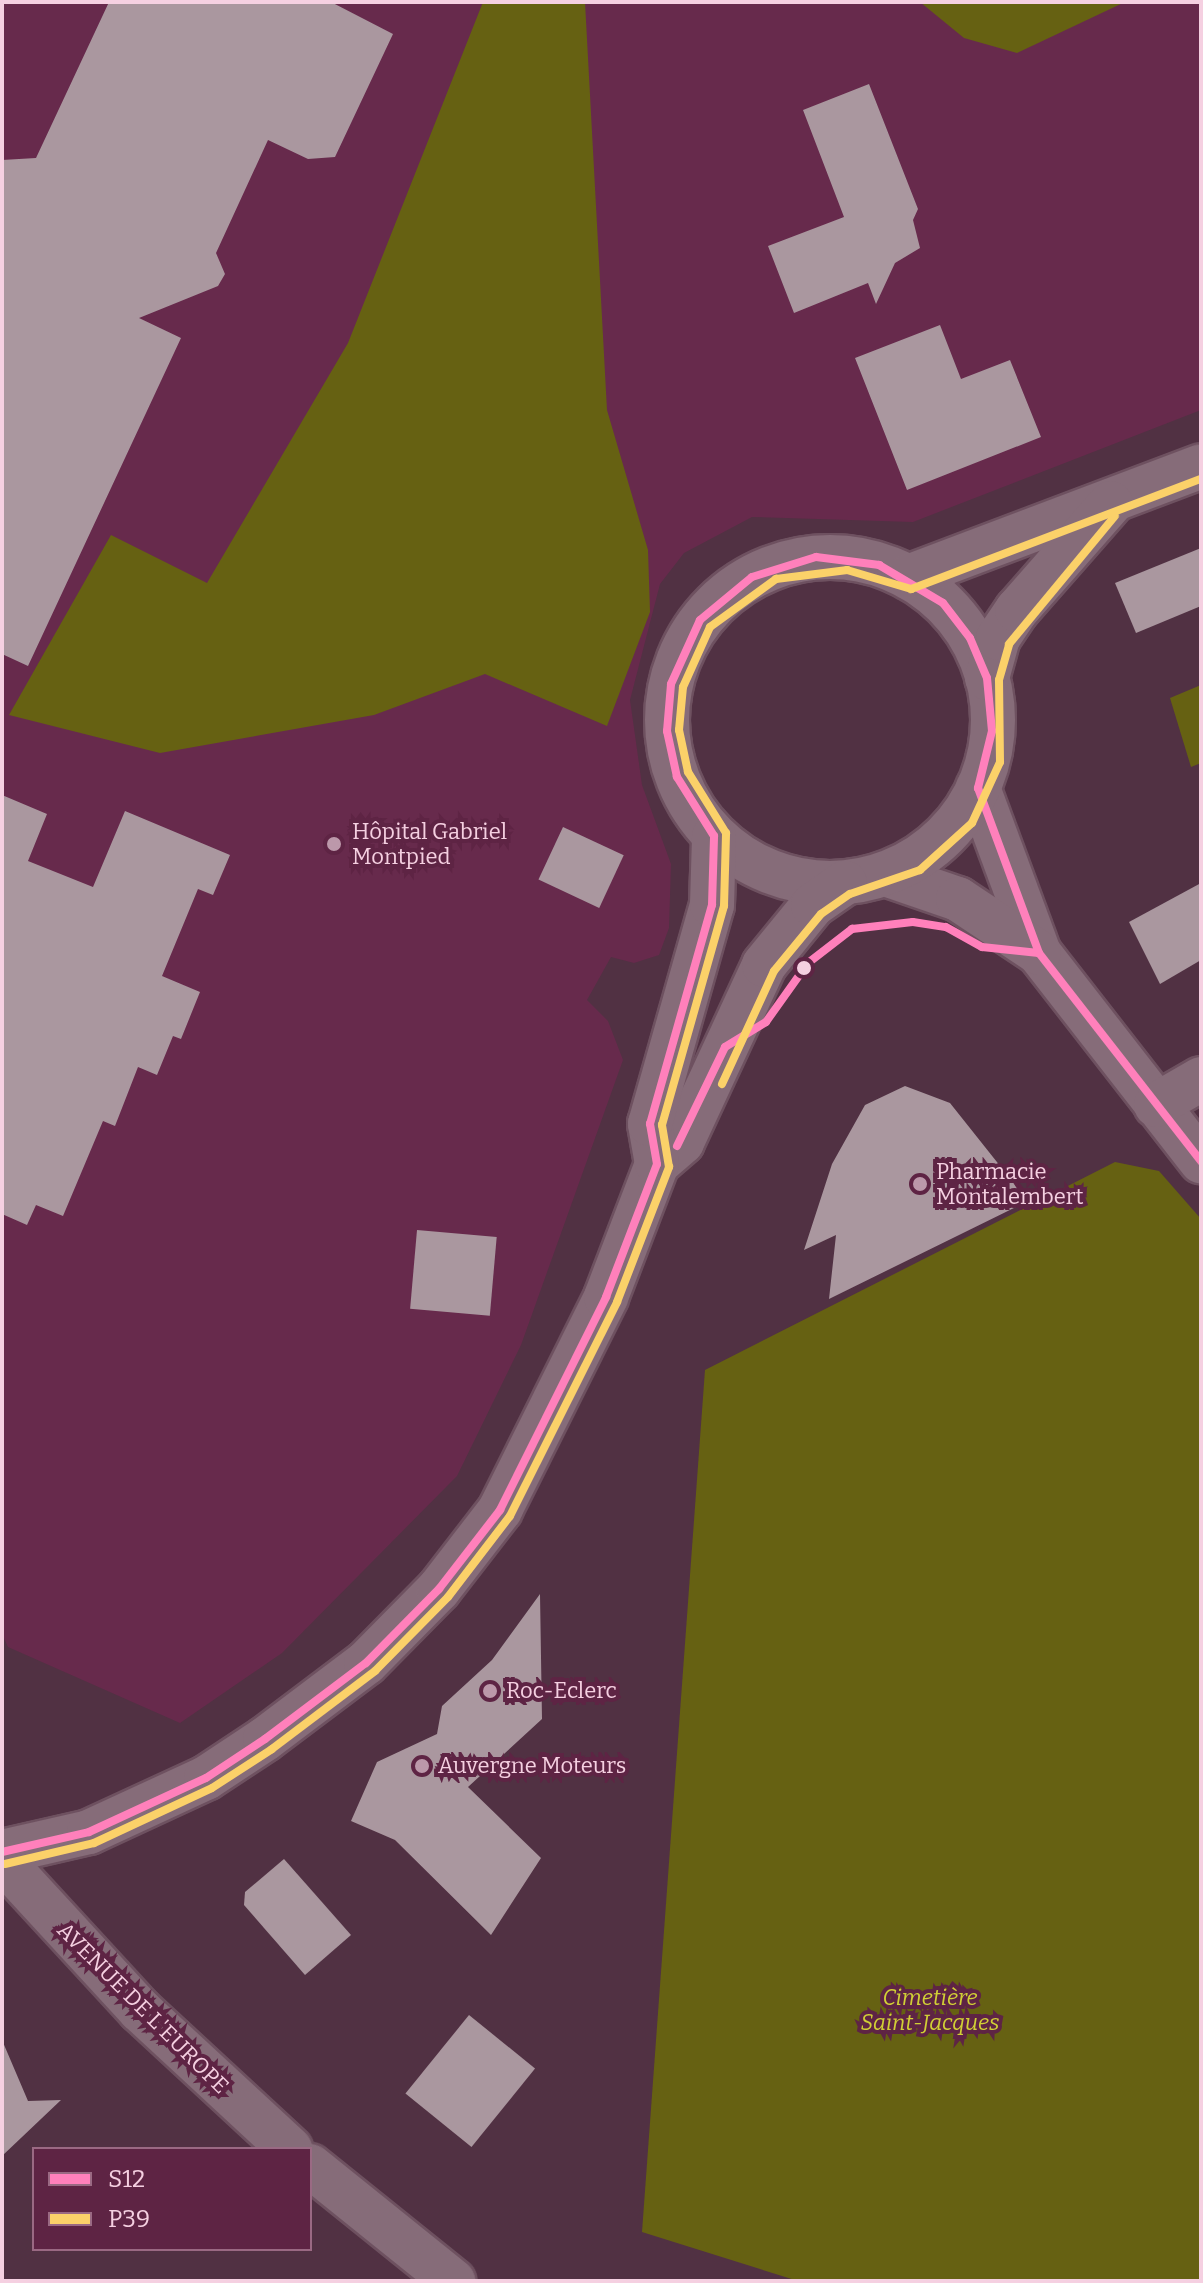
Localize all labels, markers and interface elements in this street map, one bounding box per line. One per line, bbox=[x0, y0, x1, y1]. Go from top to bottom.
place label: Hôpital Gabriel Montpied bbox=[352, 818, 507, 870]
marker: Hôpital Gabriel Montpied bbox=[323, 833, 345, 855]
unlabelled marker bbox=[796, 960, 812, 976]
place label: Pharmacie Montalembert bbox=[936, 1158, 1083, 1210]
marker: Pharmacie Montalembert bbox=[911, 1175, 929, 1193]
place label: Roc-Eclerc bbox=[506, 1678, 617, 1704]
marker: Roc-Eclerc bbox=[481, 1682, 499, 1700]
place label: Auvergne Moteurs bbox=[438, 1753, 626, 1779]
marker: Auvergne Moteurs bbox=[413, 1757, 431, 1775]
street label: AVENUE DE L'EUROPE bbox=[52, 1917, 234, 2099]
park label: Cimetière Saint-Jacques bbox=[860, 1984, 1000, 2036]
legend bbox=[32, 2147, 312, 2251]
text: S12 bbox=[108, 2165, 145, 2193]
text: P39 bbox=[108, 2205, 150, 2233]

